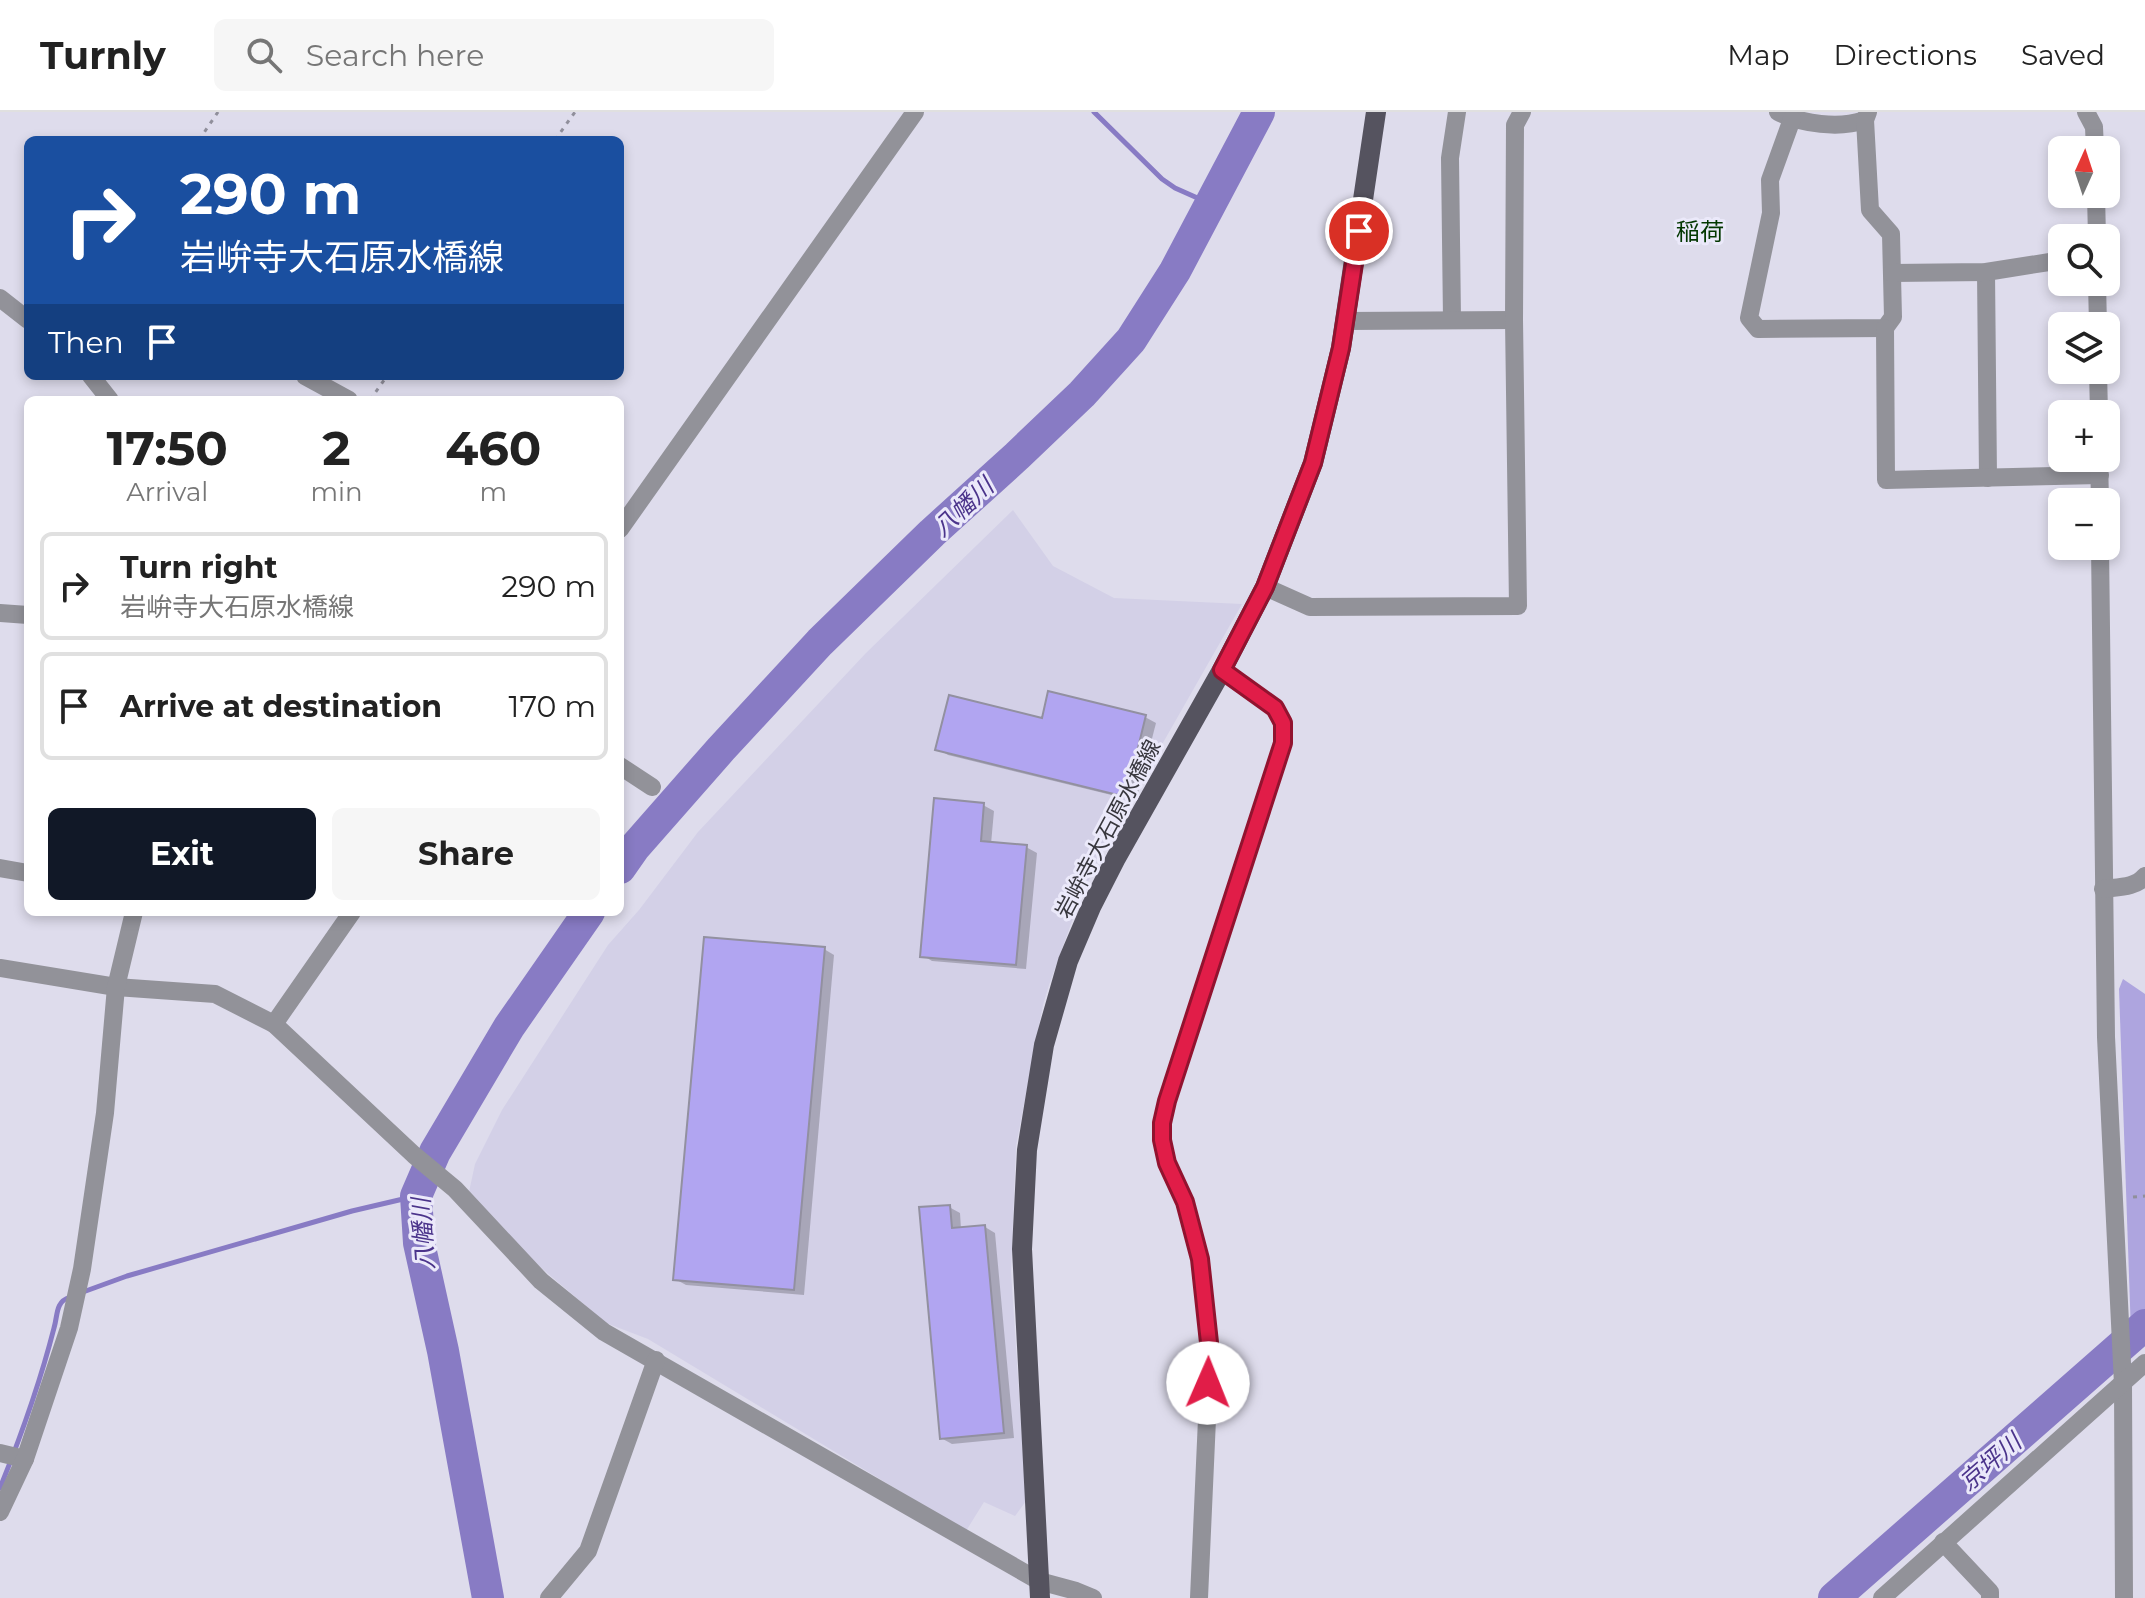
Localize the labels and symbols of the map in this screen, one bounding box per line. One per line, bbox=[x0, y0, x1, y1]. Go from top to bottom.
north arrow bbox=[2048, 136, 2120, 208]
pin bbox=[1325, 197, 1393, 265]
district label: 稲荷 bbox=[1676, 217, 1724, 246]
water label: 八幡川 bbox=[927, 470, 1001, 542]
street label: 岩峅寺大石原水橋線 bbox=[1050, 735, 1166, 923]
water label: 八幡川 bbox=[406, 1194, 440, 1271]
position arrow bbox=[1166, 1341, 1250, 1425]
water label: 京坪川 bbox=[1953, 1425, 2029, 1497]

